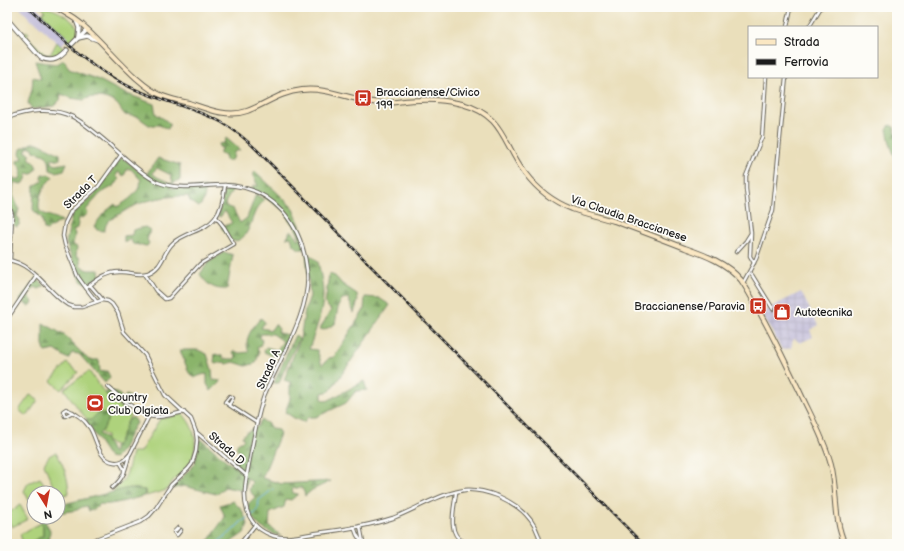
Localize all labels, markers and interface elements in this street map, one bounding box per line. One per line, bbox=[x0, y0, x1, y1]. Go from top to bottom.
legend bbox=[748, 26, 878, 78]
text: Strada bbox=[784, 35, 820, 50]
text: Ferrovia bbox=[784, 55, 829, 70]
place label: Braccianense/Civico 199 bbox=[376, 86, 480, 112]
bus stop icon: Braccianense/Civico 199 bbox=[353, 88, 373, 108]
street label: Strada T bbox=[61, 173, 100, 212]
street label: Via Claudia Braccianese bbox=[569, 192, 689, 245]
bus stop icon: Braccianense/Paravia bbox=[748, 296, 768, 316]
place label: Braccianense/Paravia bbox=[634, 300, 745, 313]
shop icon: Autotecnika bbox=[772, 302, 792, 322]
place label: Autotecnika bbox=[795, 306, 853, 319]
street label: Strada A bbox=[254, 347, 283, 391]
place label: Country Club Olgiata bbox=[108, 391, 169, 417]
sports icon: Country Club Olgiata bbox=[85, 393, 105, 413]
street label: Strada D bbox=[206, 429, 247, 468]
north arrow bbox=[26, 485, 66, 525]
text: N bbox=[43, 507, 53, 521]

